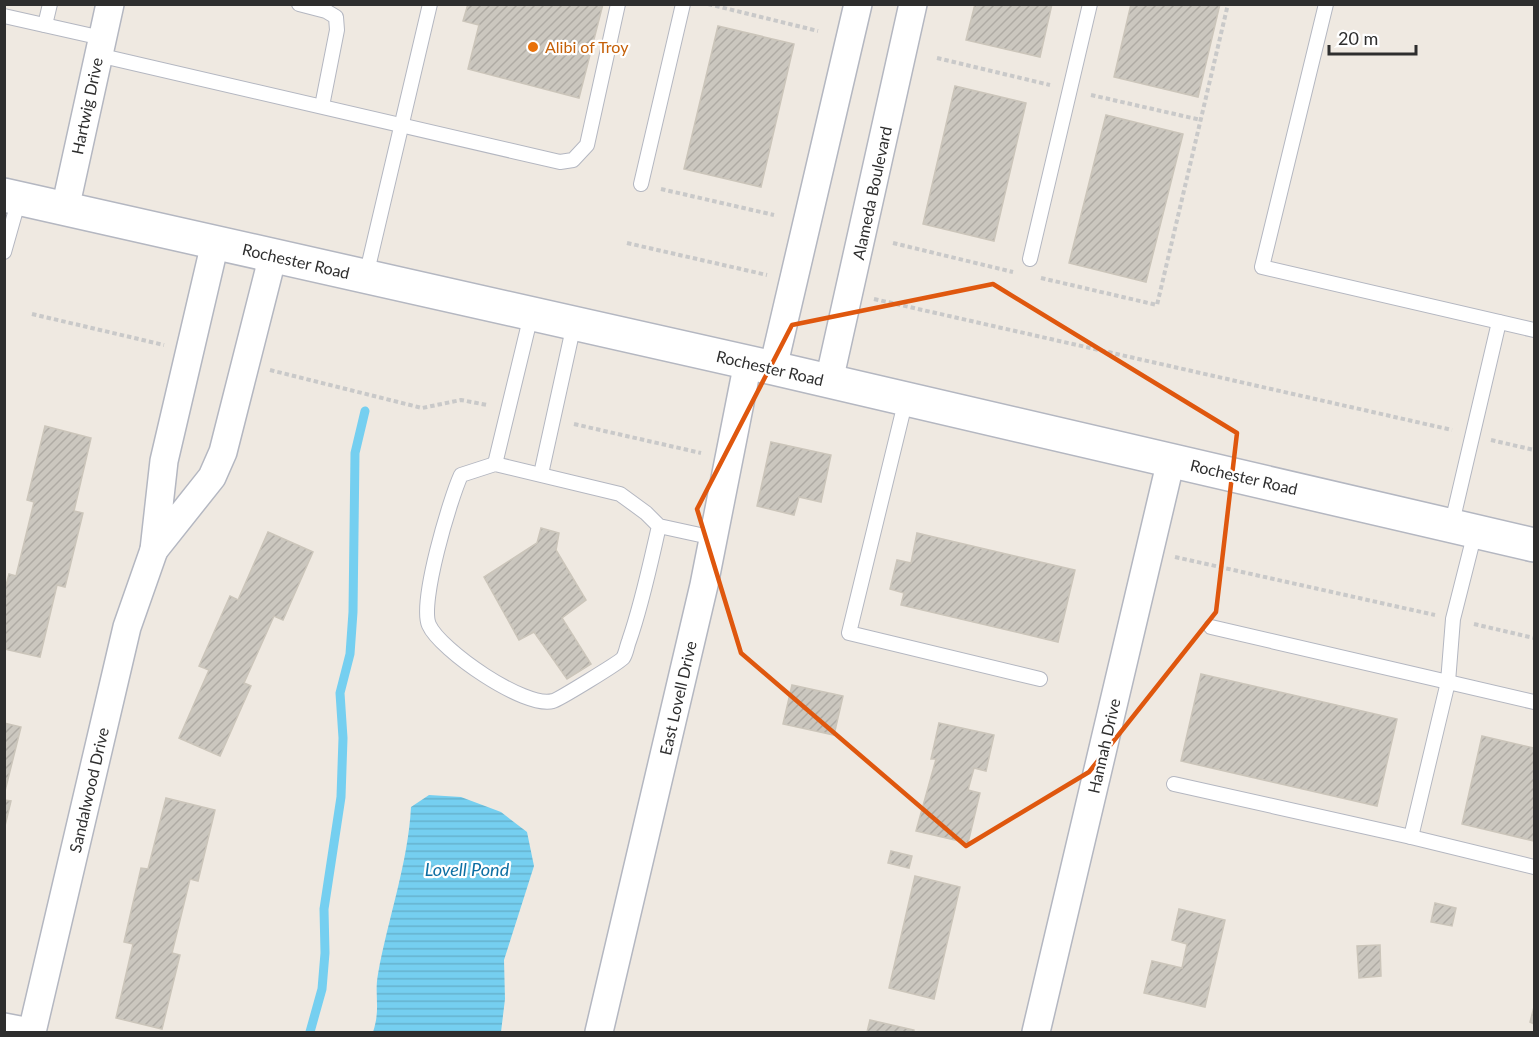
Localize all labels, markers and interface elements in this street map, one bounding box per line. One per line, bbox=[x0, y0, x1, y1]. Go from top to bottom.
scale bar bbox=[1329, 18, 1416, 56]
text: 20 m bbox=[1338, 27, 1378, 49]
place label: Alibi of Troy bbox=[545, 37, 629, 56]
marker: Alibi of Troy bbox=[526, 40, 540, 54]
street label: Hartwig Drive bbox=[67, 56, 106, 156]
street label: Alameda Boulevard bbox=[848, 124, 895, 261]
street label: Rochester Road bbox=[241, 239, 352, 282]
street label: Rochester Road bbox=[715, 346, 826, 389]
street label: Rochester Road bbox=[1189, 455, 1300, 498]
street label: East Lovell Drive bbox=[655, 639, 700, 757]
street label: Hannah Drive bbox=[1083, 697, 1124, 795]
street label: Sandalwood Drive bbox=[65, 725, 112, 854]
water label: Lovell Pond bbox=[425, 858, 510, 880]

